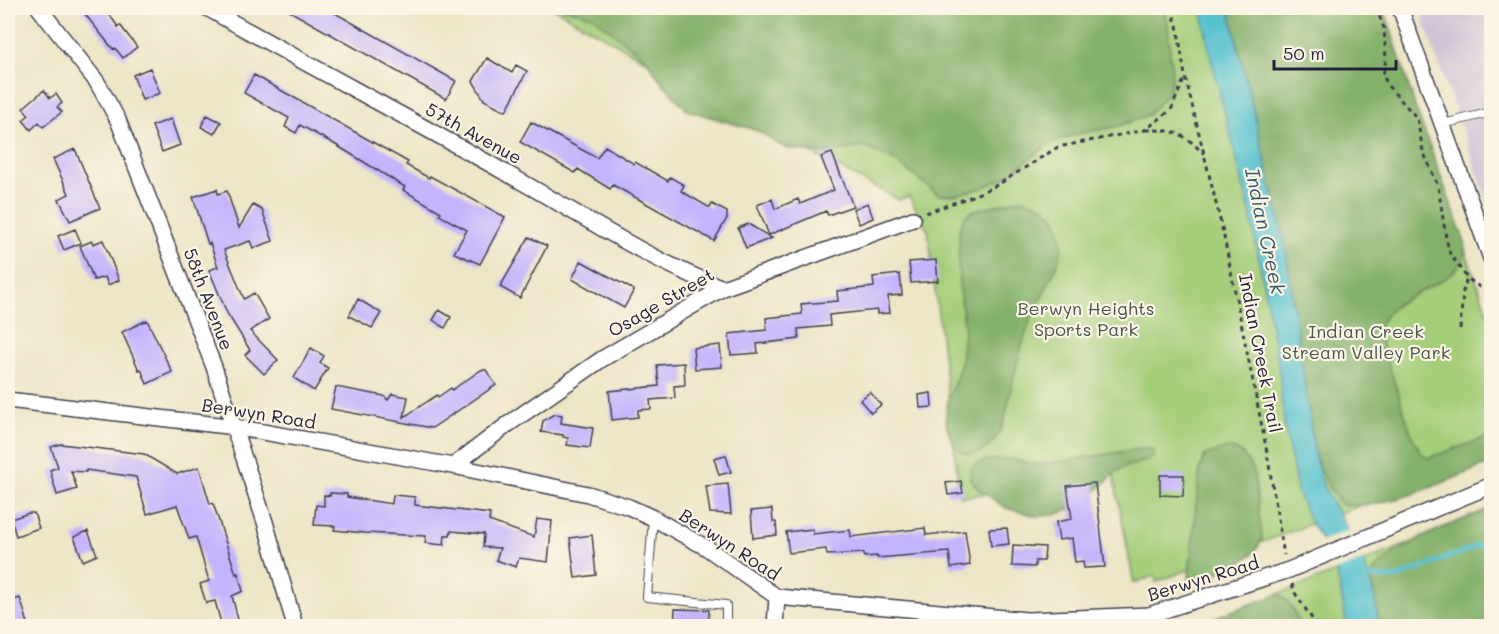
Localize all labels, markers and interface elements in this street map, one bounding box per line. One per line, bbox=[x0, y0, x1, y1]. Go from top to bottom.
scale bar bbox=[1274, 33, 1396, 71]
text: 50 m bbox=[1283, 41, 1325, 65]
street label: 57th Avenue bbox=[422, 97, 526, 169]
water label: Indian Creek bbox=[1240, 166, 1292, 297]
street label: 58th Avenue bbox=[179, 245, 239, 353]
street label: Osage Street bbox=[604, 262, 718, 342]
street label: Indian Creek Trail bbox=[1234, 271, 1288, 435]
park label: Berwyn Heights Sports Park bbox=[1017, 296, 1155, 341]
park label: Indian Creek Stream Valley Park bbox=[1282, 319, 1450, 364]
street label: Berwyn Road bbox=[200, 392, 318, 434]
street label: Berwyn Road bbox=[675, 503, 785, 585]
street label: Berwyn Road bbox=[1144, 550, 1262, 606]

